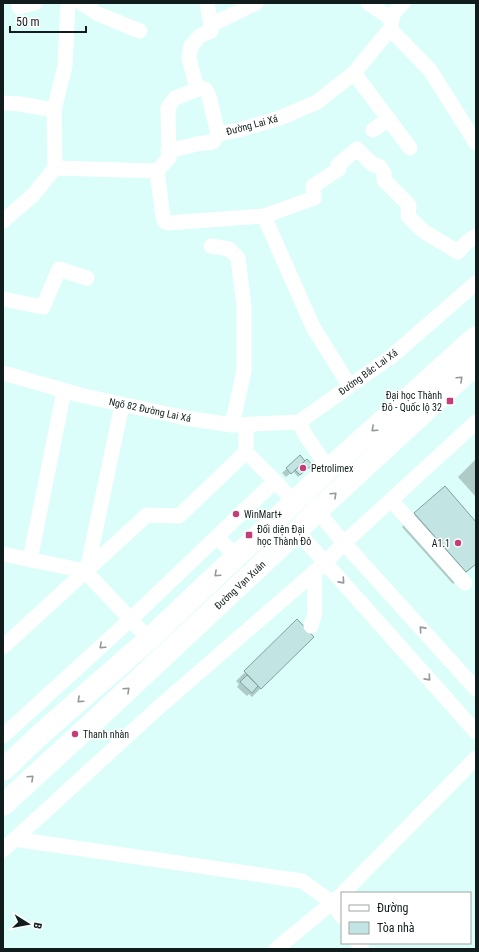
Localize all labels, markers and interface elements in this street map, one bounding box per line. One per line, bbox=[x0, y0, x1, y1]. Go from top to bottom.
scale bar bbox=[10, 8, 86, 34]
text: 50 m bbox=[16, 15, 40, 29]
street label: Đường Lai Xá bbox=[225, 113, 279, 137]
street label: Đường Bắc Lai Xá bbox=[336, 347, 400, 397]
one-way arrow bbox=[455, 376, 463, 383]
place label: Đại học Thành Đô - Quốc lộ 32 bbox=[382, 390, 442, 414]
street label: Ngõ 82 Đường Lai Xá bbox=[108, 396, 192, 424]
marker: Đại học Thành Đô - Quốc lộ 32 bbox=[445, 396, 455, 406]
one-way arrow bbox=[371, 424, 379, 431]
marker: Petrolimex bbox=[298, 463, 308, 473]
place label: Petrolimex bbox=[311, 463, 354, 474]
one-way arrow bbox=[329, 493, 337, 500]
marker: WinMart+ bbox=[231, 509, 241, 519]
place label: WinMart+ bbox=[244, 509, 282, 520]
place label: Đối diện Đại học Thành Đô bbox=[257, 523, 311, 548]
marker: Đối diện Đại học Thành Đô bbox=[244, 530, 254, 540]
place label: A1.1 bbox=[432, 538, 450, 549]
marker: A1.1 bbox=[453, 538, 463, 548]
street label: Đường Vạn Xuân bbox=[212, 558, 269, 612]
one-way arrow bbox=[214, 569, 222, 577]
one-way arrow bbox=[337, 576, 344, 584]
one-way arrow bbox=[419, 626, 426, 634]
one-way arrow bbox=[99, 641, 107, 648]
one-way arrow bbox=[423, 673, 431, 681]
one-way arrow bbox=[122, 687, 130, 695]
one-way arrow bbox=[77, 695, 84, 702]
marker: Thanh nhàn bbox=[70, 729, 80, 739]
place label: Thanh nhàn bbox=[83, 729, 129, 740]
one-way arrow bbox=[27, 776, 34, 783]
legend bbox=[341, 892, 471, 944]
text: Đường bbox=[377, 901, 408, 915]
north arrow bbox=[8, 904, 48, 944]
text: Tòa nhà bbox=[377, 921, 415, 935]
text: B bbox=[30, 922, 44, 930]

